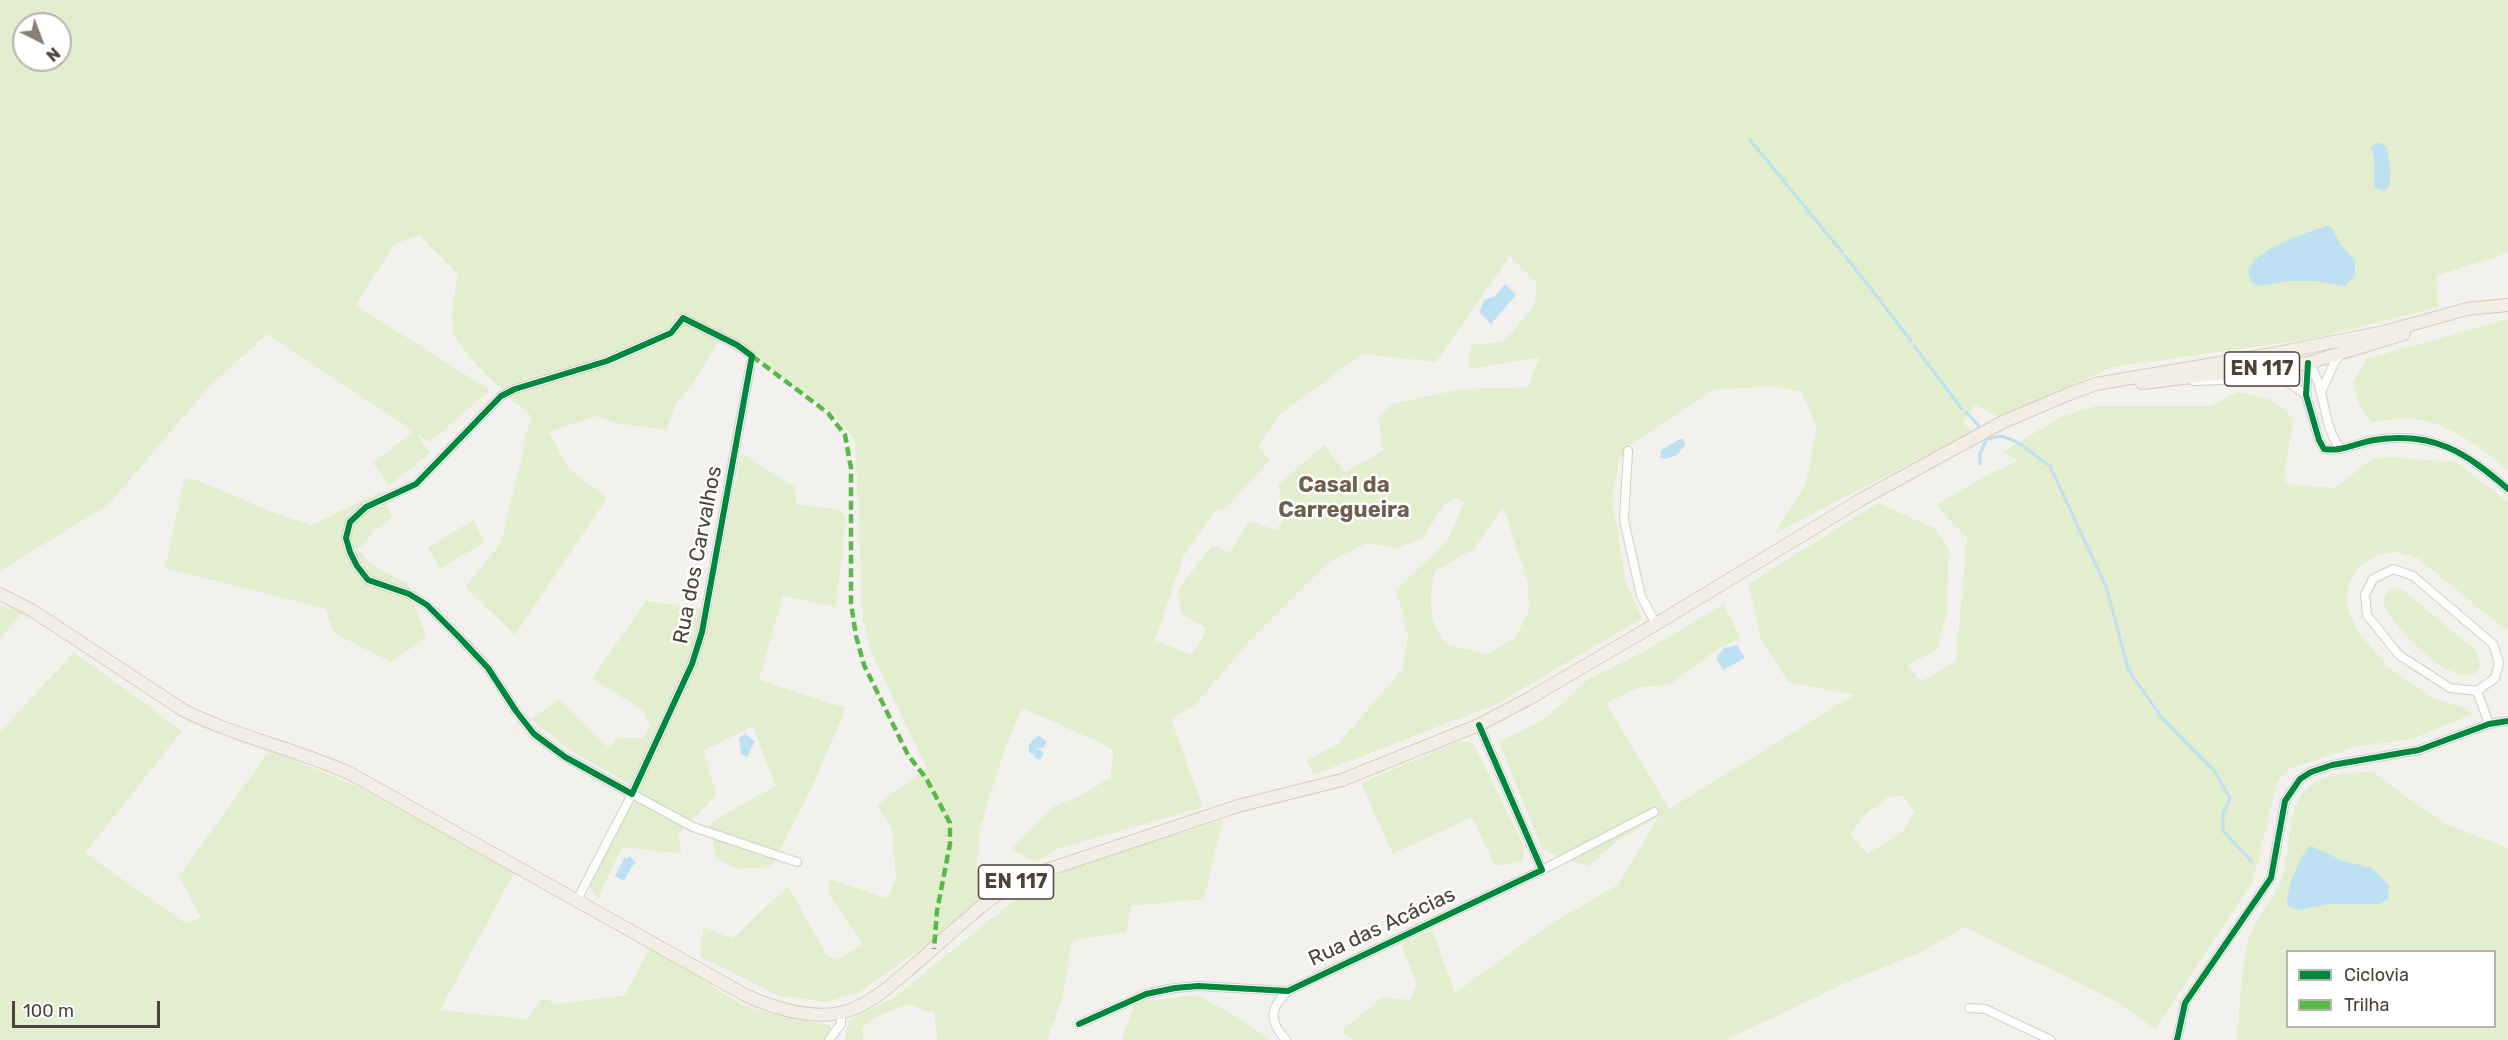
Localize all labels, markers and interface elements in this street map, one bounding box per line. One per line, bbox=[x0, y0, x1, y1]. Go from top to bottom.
north arrow bbox=[12, 12, 72, 72]
text: N bbox=[42, 43, 64, 65]
road number: EN 117 bbox=[2224, 352, 2300, 386]
street label: Rua dos Carvalhos bbox=[668, 464, 728, 646]
district label: Casal da Carregueira bbox=[1278, 473, 1410, 524]
road number: EN 117 bbox=[978, 865, 1054, 899]
street label: Rua das Acácias bbox=[1305, 882, 1459, 972]
legend bbox=[2286, 950, 2496, 1028]
text: Ciclovia bbox=[2344, 964, 2409, 986]
scale bar bbox=[15, 989, 164, 1027]
text: Trilha bbox=[2344, 994, 2389, 1016]
text: 100 m bbox=[23, 1000, 74, 1022]

